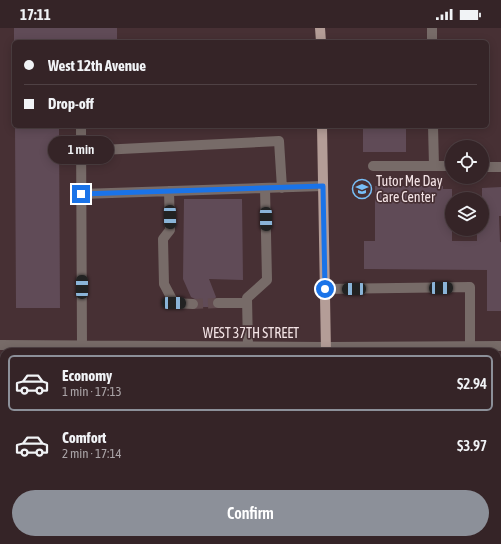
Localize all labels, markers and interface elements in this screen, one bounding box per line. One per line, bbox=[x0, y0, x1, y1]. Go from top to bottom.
text: 17:11 bbox=[20, 6, 51, 23]
text: West 12th Avenue bbox=[48, 57, 146, 74]
text: Drop-off bbox=[48, 95, 94, 112]
callout: 1 min bbox=[48, 136, 114, 164]
map controls bbox=[445, 140, 489, 236]
button: locate bbox=[445, 140, 489, 184]
text: 1 min bbox=[68, 142, 94, 157]
place label: Tutor Me Day Care Center bbox=[376, 173, 443, 205]
school or university icon: Tutor Me Day Care Center bbox=[351, 178, 373, 200]
route end bbox=[72, 185, 90, 203]
button: layers bbox=[445, 192, 489, 236]
car bbox=[164, 205, 176, 229]
car bbox=[260, 207, 272, 231]
car bbox=[76, 275, 88, 299]
route start bbox=[316, 280, 334, 298]
car bbox=[429, 282, 453, 294]
car bbox=[342, 283, 366, 295]
car bbox=[162, 297, 186, 309]
street label: WEST 37TH STREET bbox=[203, 325, 299, 341]
icon: car bbox=[14, 365, 50, 401]
text: Economy bbox=[62, 367, 112, 384]
text: $2.94 bbox=[457, 375, 487, 392]
text: 1 min · 17:13 bbox=[62, 384, 122, 399]
icon: car bbox=[14, 427, 50, 463]
text: Comfort bbox=[62, 429, 106, 446]
text: $3.97 bbox=[457, 437, 487, 454]
text: 2 min · 17:14 bbox=[62, 446, 122, 461]
button: Confirm bbox=[12, 490, 489, 536]

